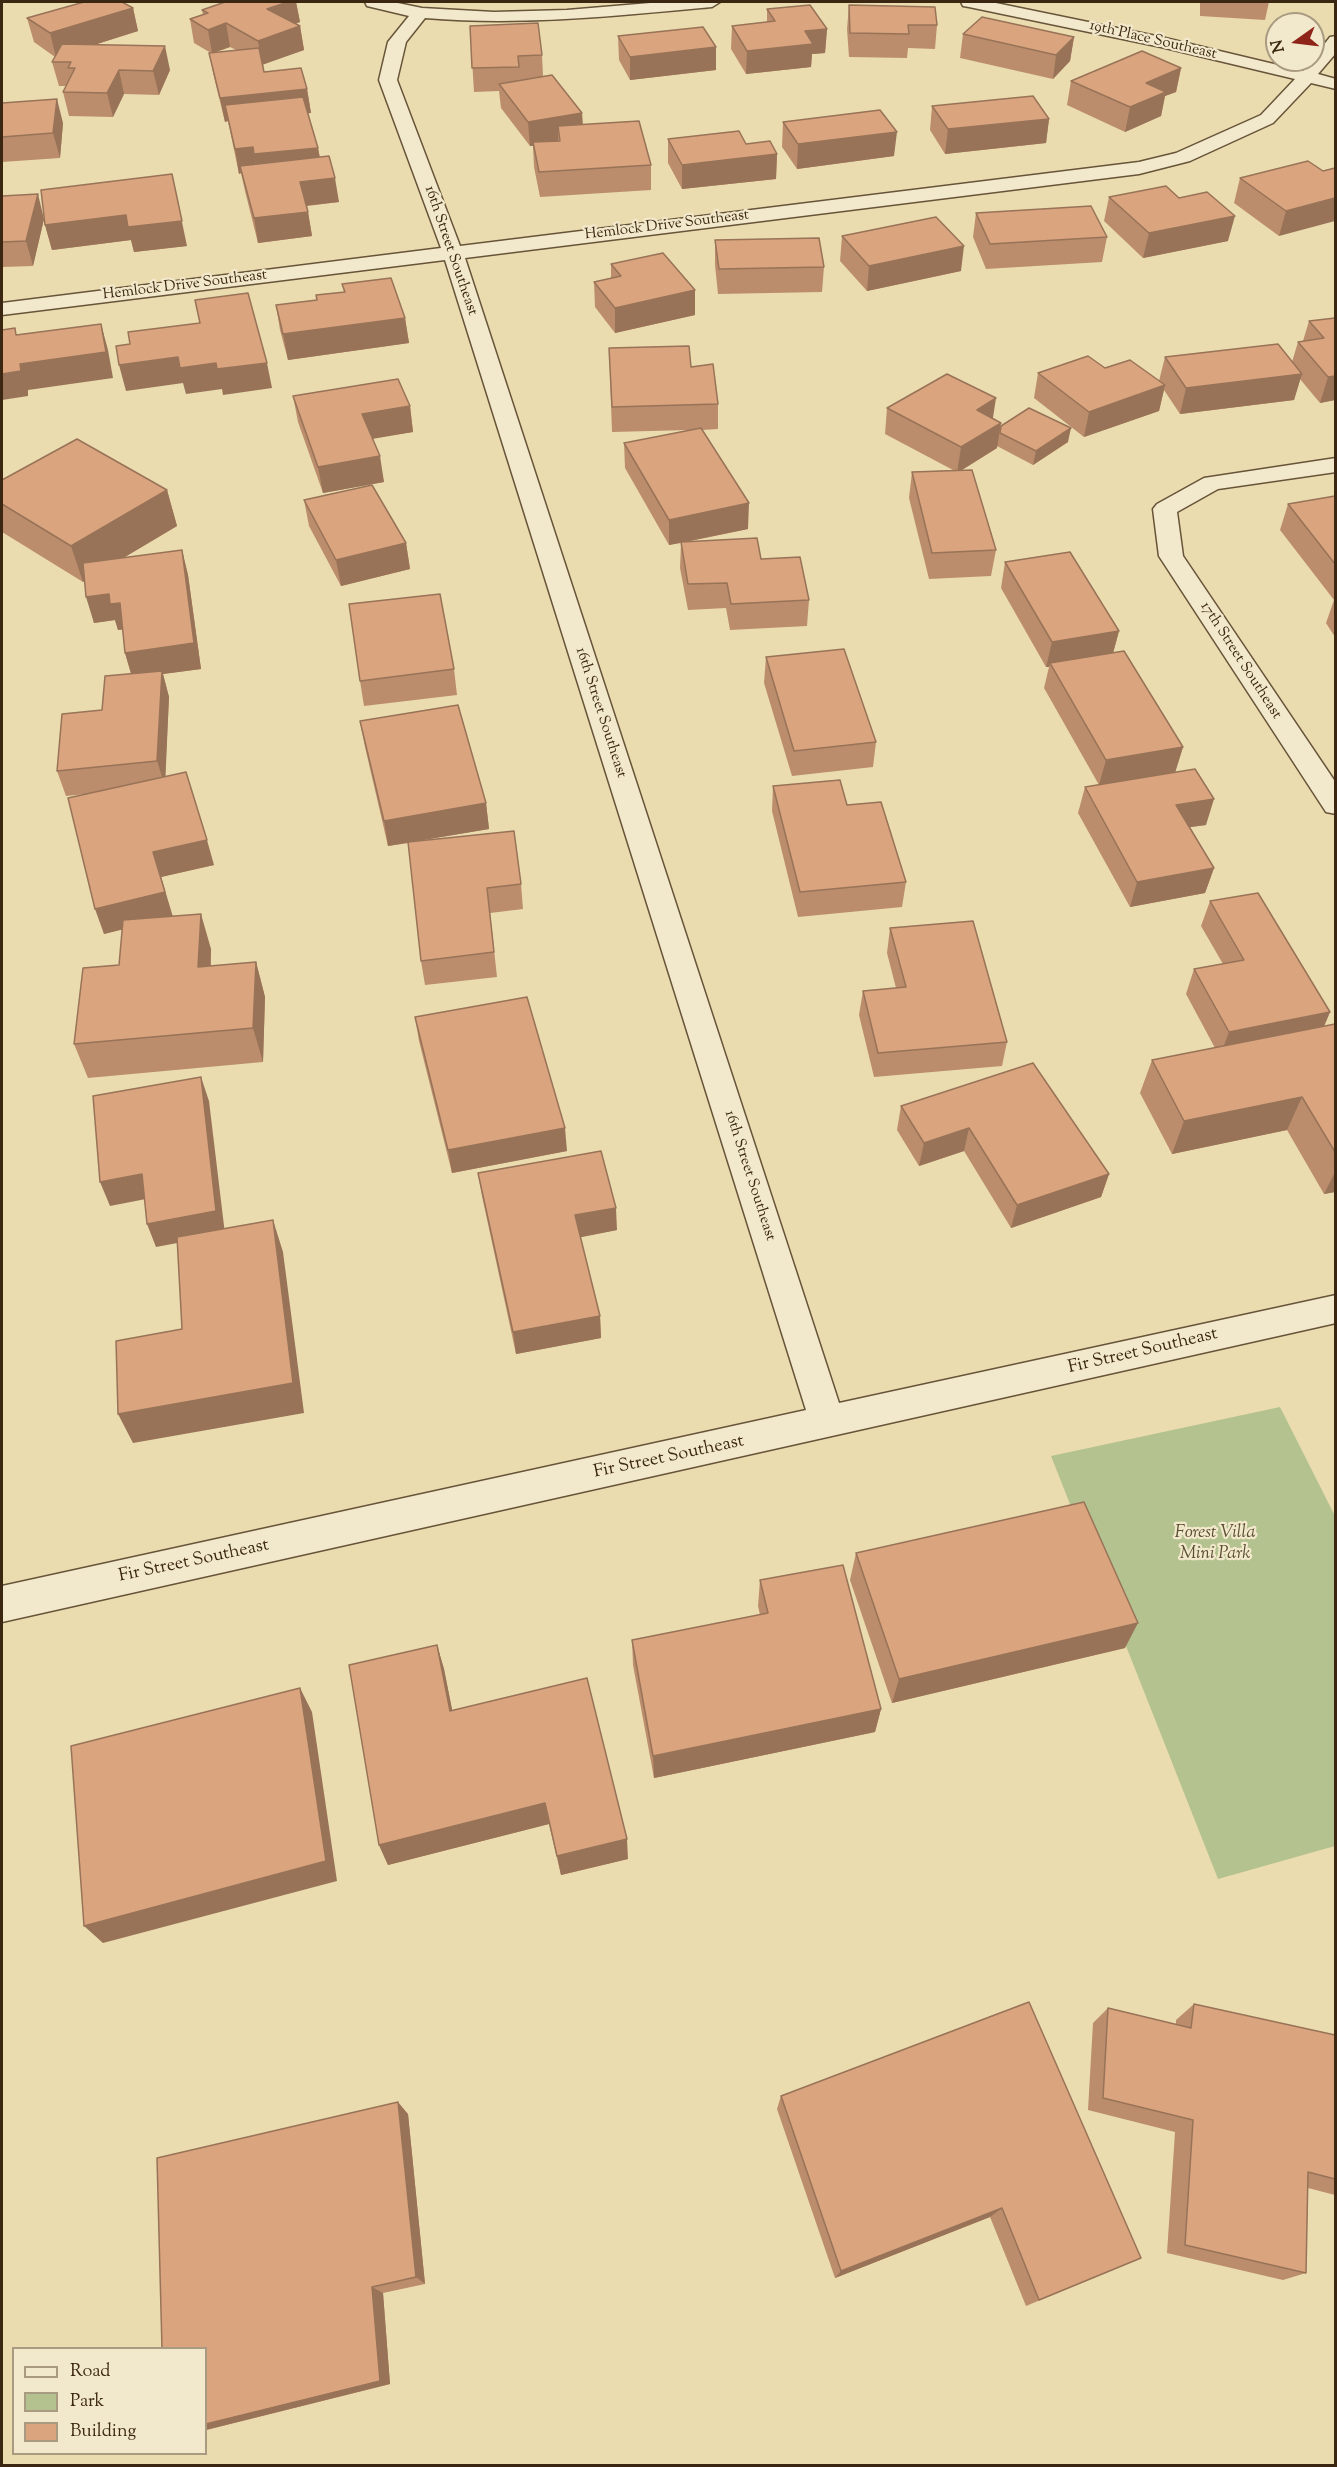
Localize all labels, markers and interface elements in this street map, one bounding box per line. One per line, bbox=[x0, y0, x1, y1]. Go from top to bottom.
north arrow bbox=[1265, 12, 1325, 72]
street label: 19th Place Southeast bbox=[1088, 18, 1218, 64]
text: N bbox=[1266, 37, 1292, 55]
street label: 16th Street Southeast bbox=[419, 184, 481, 318]
street label: Hemlock Drive Southeast bbox=[584, 207, 750, 245]
street label: Hemlock Drive Southeast bbox=[102, 267, 268, 305]
street label: 17th Street Southeast bbox=[1195, 599, 1285, 723]
street label: 16th Street Southeast bbox=[570, 646, 630, 780]
street label: 16th Street Southeast bbox=[719, 1109, 779, 1243]
street label: Fir Street Southeast bbox=[1066, 1324, 1220, 1380]
street label: Fir Street Southeast bbox=[592, 1432, 746, 1484]
park label: Forest Villa Mini Park bbox=[1175, 1523, 1255, 1565]
street label: Fir Street Southeast bbox=[117, 1536, 271, 1588]
legend bbox=[12, 2347, 207, 2455]
text: Road bbox=[70, 2359, 110, 2385]
text: Park bbox=[70, 2389, 104, 2415]
text: Building bbox=[70, 2419, 136, 2445]

